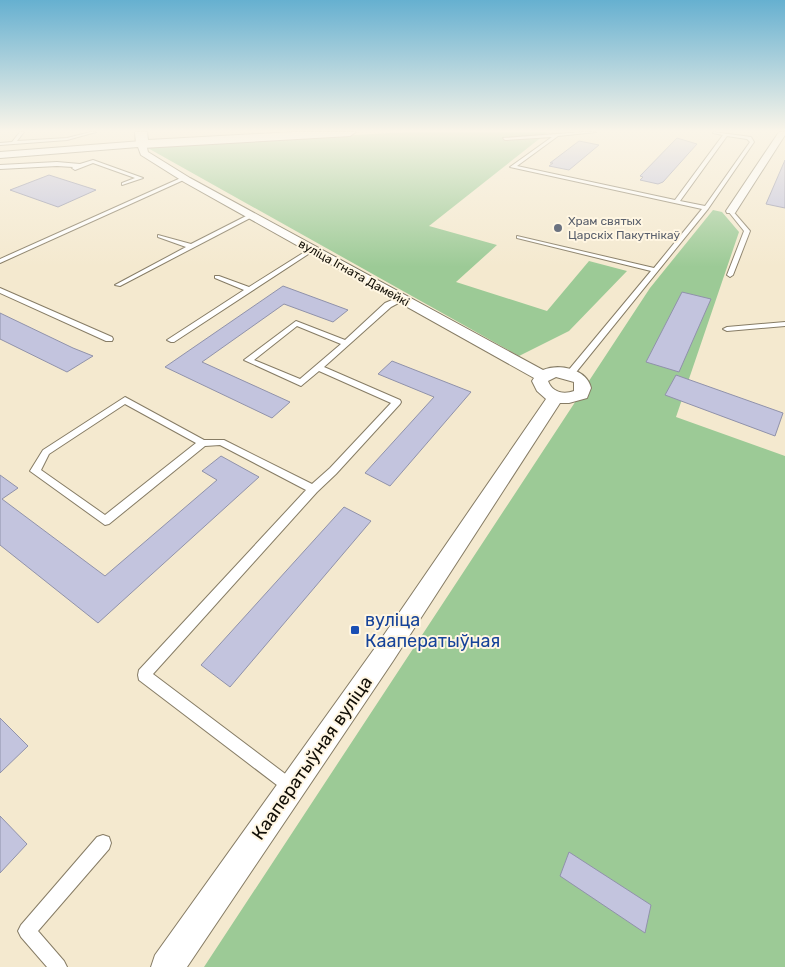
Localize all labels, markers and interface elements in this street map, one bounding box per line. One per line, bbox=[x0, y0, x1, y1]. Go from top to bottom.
place label: Храм святых Царскіх Пакутнікаў bbox=[568, 214, 681, 242]
marker: Храм святых Царскіх Пакутнікаў bbox=[552, 222, 564, 234]
street label: вуліца Ігната Дамейкі bbox=[296, 237, 412, 309]
place label: вуліца Кааператыўная bbox=[365, 609, 500, 652]
marker: вуліца Кааператыўная bbox=[349, 624, 361, 636]
street label: Кааператыўная вуліца bbox=[247, 672, 377, 844]

